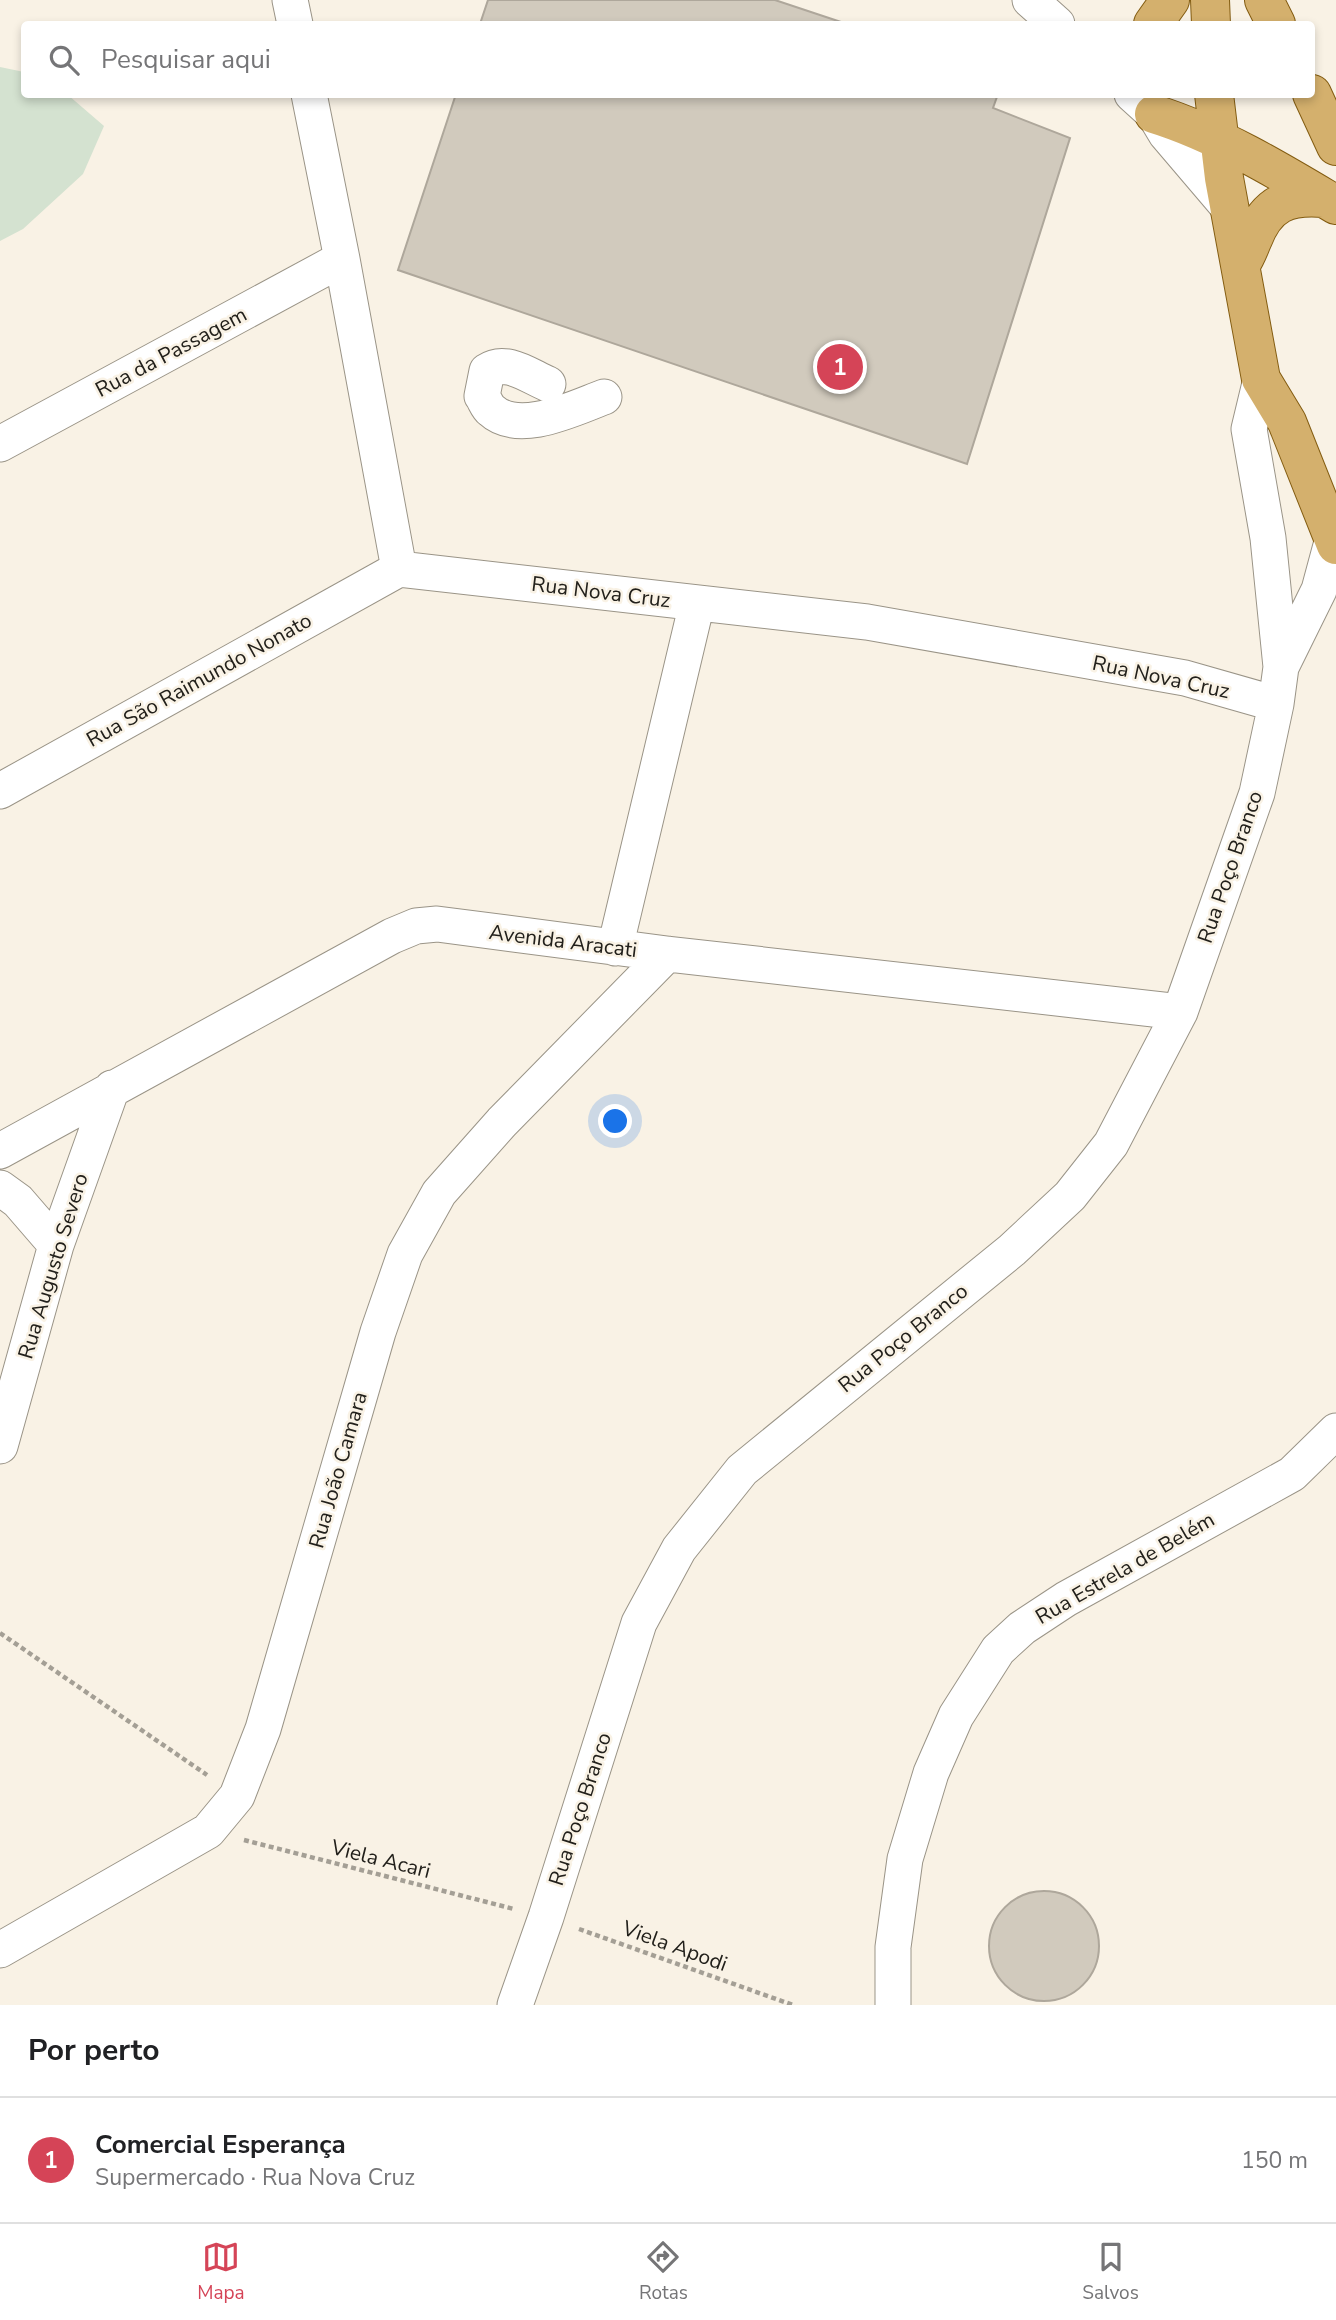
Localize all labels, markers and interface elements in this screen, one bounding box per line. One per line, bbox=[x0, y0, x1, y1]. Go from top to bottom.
search box bbox=[21, 21, 1315, 98]
icon: search bbox=[45, 41, 83, 79]
text: Pesquisar aqui bbox=[101, 42, 271, 77]
street label: Rua da Passagem bbox=[90, 300, 252, 404]
pin: 1 bbox=[817, 341, 863, 393]
street label: Rua Nova Cruz bbox=[530, 570, 672, 614]
street label: Rua São Raimundo Nonato bbox=[81, 606, 317, 754]
street label: Rua Nova Cruz bbox=[1090, 649, 1233, 705]
street label: Rua Poço Branco bbox=[1191, 787, 1269, 947]
street label: Avenida Aracati bbox=[487, 918, 639, 964]
your location bbox=[598, 1104, 632, 1138]
street label: Rua Augusto Severo bbox=[11, 1170, 95, 1362]
street label: Rua Poço Branco bbox=[832, 1277, 974, 1399]
street label: Rua João Camara bbox=[302, 1388, 374, 1552]
street label: Rua Estrela de Belém bbox=[1030, 1505, 1220, 1631]
street label: Rua Poço Branco bbox=[542, 1729, 618, 1889]
street label: Viela Acari bbox=[327, 1833, 434, 1885]
street label: Viela Apodi bbox=[618, 1914, 731, 1978]
text: Por perto bbox=[28, 2030, 159, 2071]
text: Comercial Esperança bbox=[95, 2127, 346, 2162]
text: 1 bbox=[44, 2145, 58, 2176]
text: 150 m bbox=[1241, 2145, 1308, 2176]
text: Supermercado · Rua Nova Cruz bbox=[95, 2162, 415, 2193]
tab: Mapa bbox=[197, 2238, 245, 2306]
tab: Rotas bbox=[639, 2238, 688, 2306]
tab: Salvos bbox=[1082, 2238, 1139, 2306]

